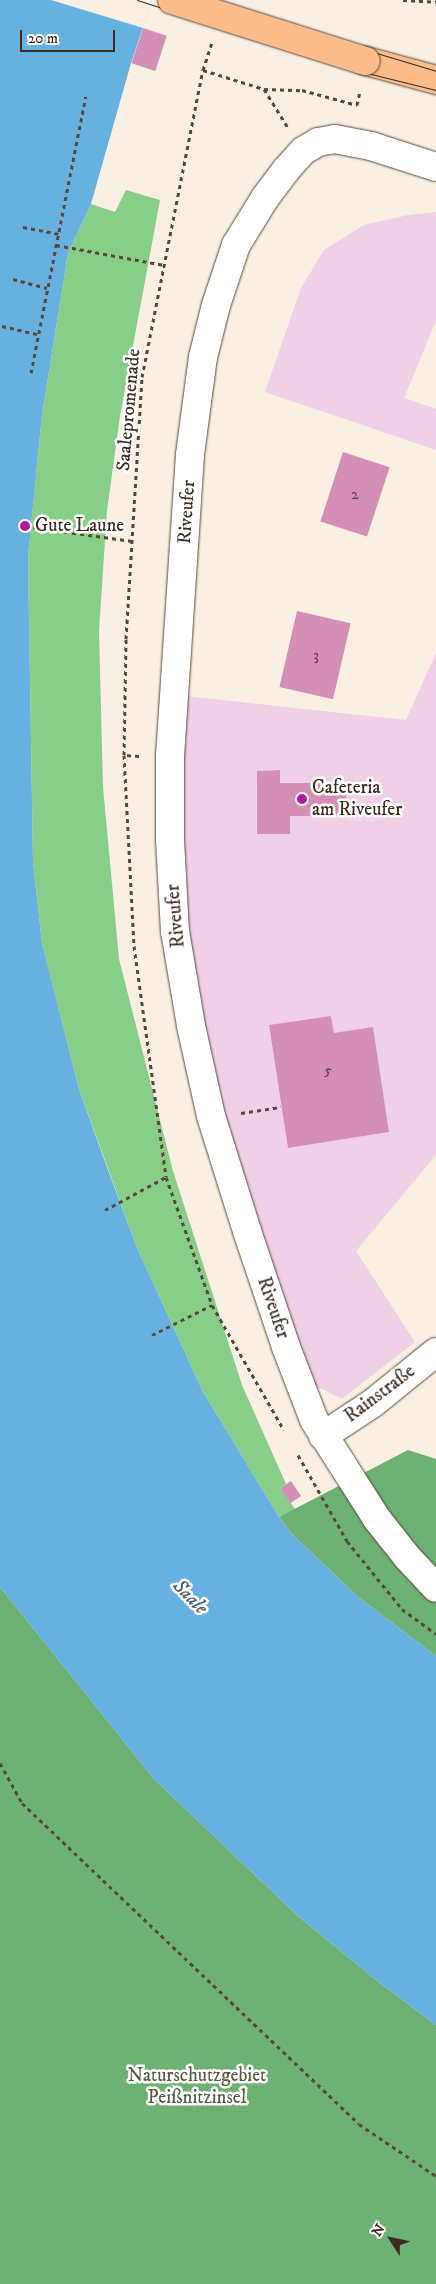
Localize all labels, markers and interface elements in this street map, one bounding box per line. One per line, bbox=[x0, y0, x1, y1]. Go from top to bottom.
scale bar bbox=[22, 20, 118, 52]
text: 20 m bbox=[28, 29, 58, 48]
street label: Saalepromenade bbox=[112, 348, 146, 472]
street label: Riveufer bbox=[173, 479, 201, 545]
house number: 2 bbox=[351, 484, 359, 504]
place label: Gute Laune bbox=[35, 515, 124, 537]
marker: Gute Laune bbox=[19, 520, 31, 532]
house number: 3 bbox=[313, 645, 319, 665]
place label: Cafeteria am Riveufer bbox=[312, 777, 402, 821]
marker: Cafeteria am Riveufer bbox=[296, 793, 308, 805]
street label: Riveufer bbox=[162, 883, 190, 949]
house number: 5 bbox=[324, 1060, 332, 1080]
street label: Riveufer bbox=[252, 1274, 294, 1342]
street label: Rainstraße bbox=[340, 1360, 420, 1428]
water label: Saale bbox=[167, 1574, 213, 1620]
park label: Naturschutzgebiet Peißnitzinsel bbox=[128, 2065, 266, 2109]
north arrow bbox=[366, 2214, 416, 2264]
text: N bbox=[368, 2221, 389, 2240]

